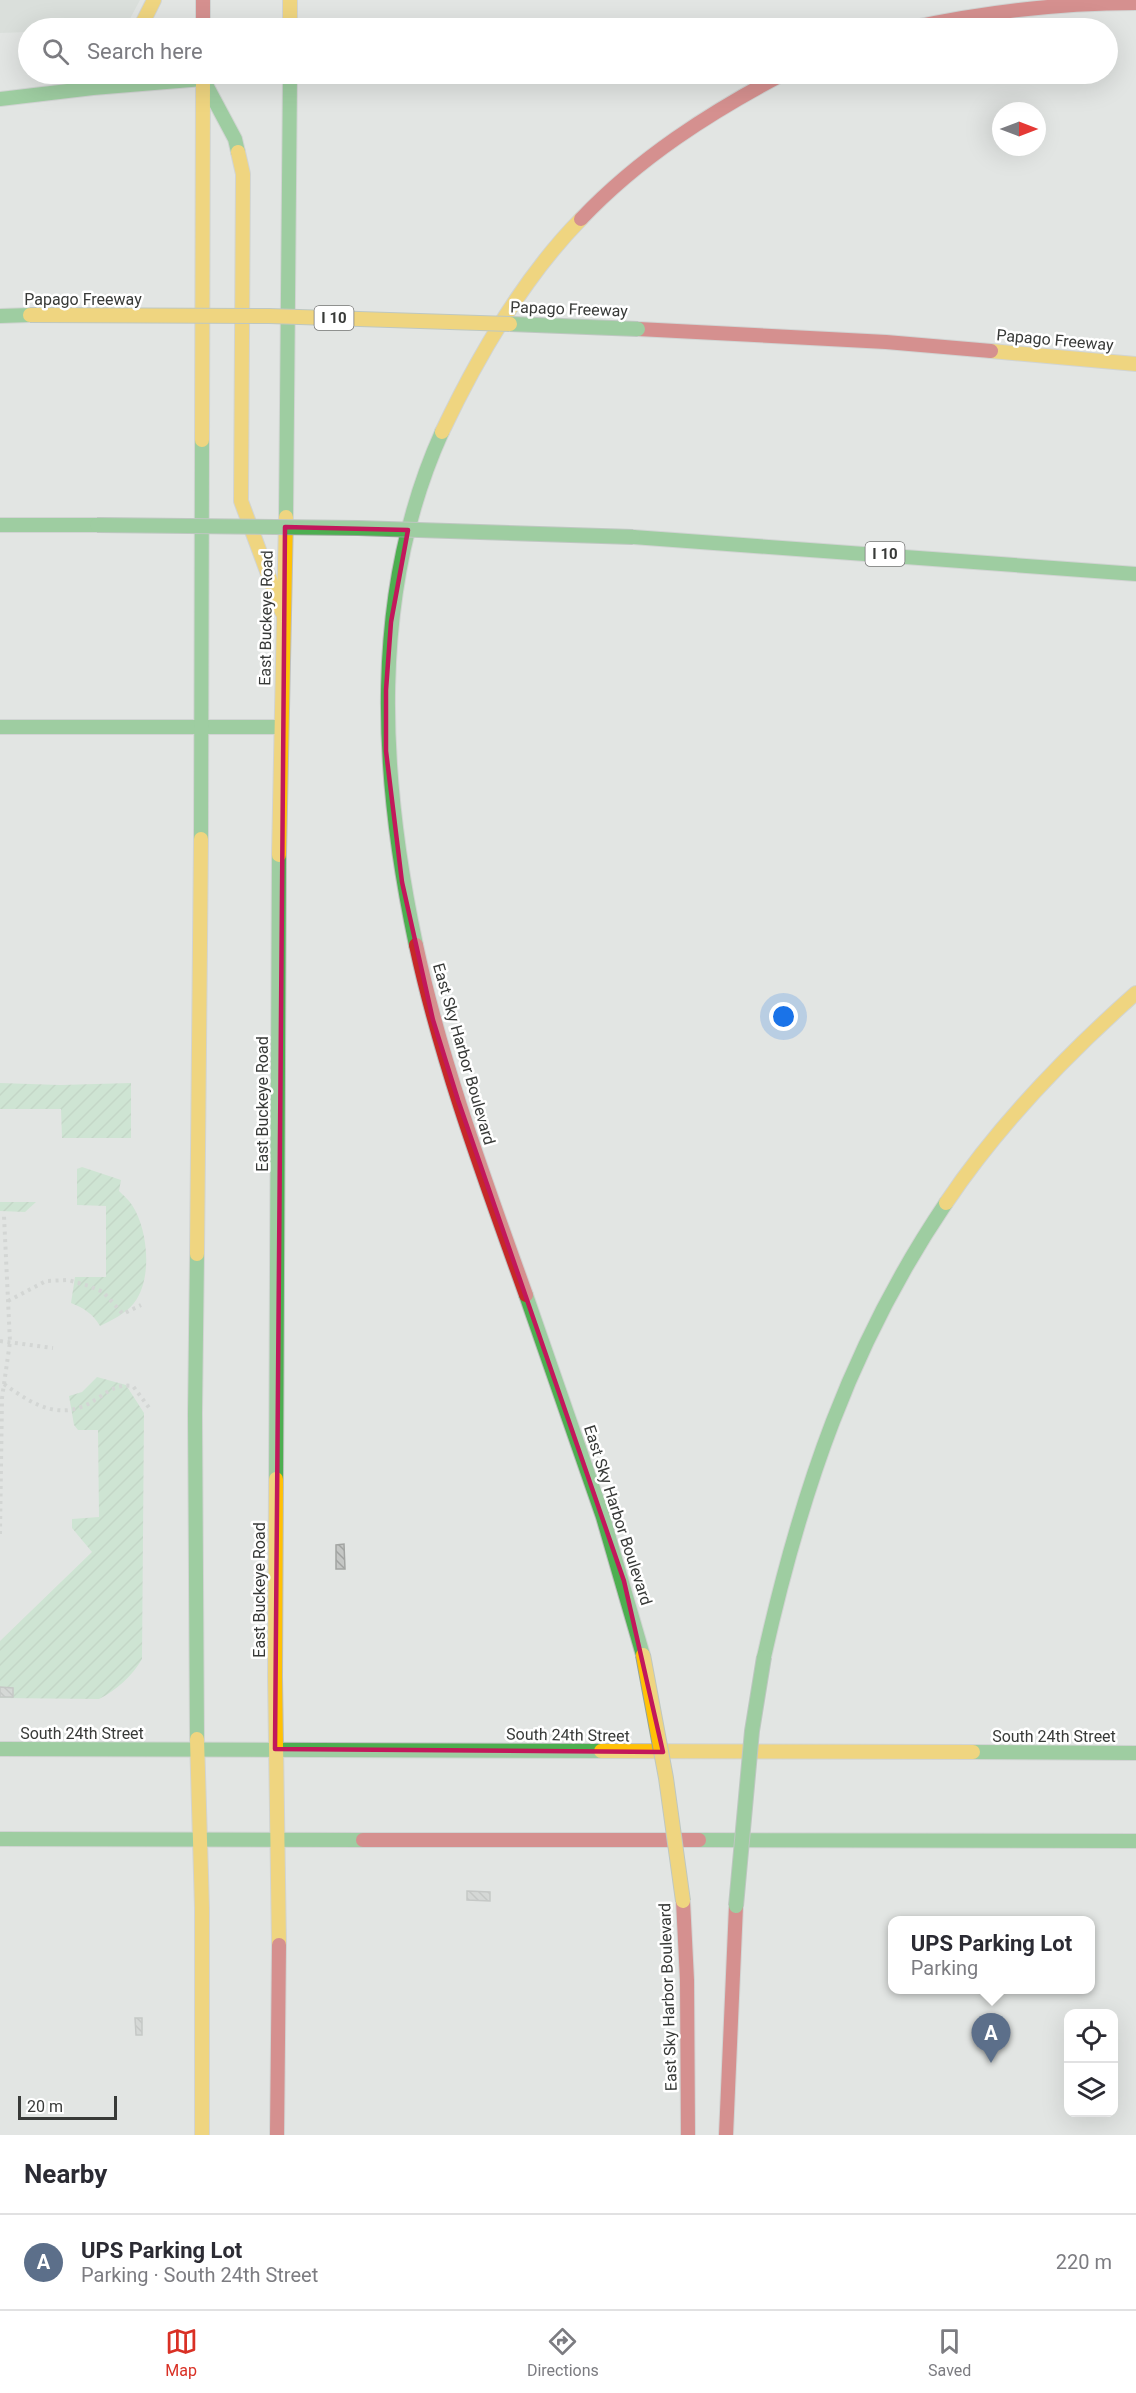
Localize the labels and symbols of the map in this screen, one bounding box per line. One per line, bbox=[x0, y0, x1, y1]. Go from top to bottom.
north arrow bbox=[992, 102, 1046, 156]
street label: Papago Freeway bbox=[24, 290, 142, 309]
street label: Papago Freeway bbox=[510, 297, 628, 321]
road number: I 10 bbox=[314, 306, 354, 330]
street label: Papago Freeway bbox=[996, 325, 1115, 355]
road number: I 10 bbox=[866, 542, 904, 566]
street label: East Buckeye Road bbox=[255, 550, 277, 686]
street label: East Sky Harbor Boulevard bbox=[429, 961, 499, 1147]
your location bbox=[769, 1002, 798, 1031]
street label: East Buckeye Road bbox=[253, 1036, 272, 1172]
street label: East Sky Harbor Boulevard bbox=[580, 1423, 656, 1607]
street label: East Buckeye Road bbox=[250, 1522, 269, 1658]
street label: South 24th Street bbox=[20, 1724, 144, 1743]
street label: South 24th Street bbox=[506, 1724, 630, 1746]
street label: South 24th Street bbox=[992, 1727, 1116, 1746]
street label: East Sky Harbor Boulevard bbox=[655, 1903, 681, 2091]
pin: A bbox=[972, 2014, 1010, 2063]
scale bar bbox=[18, 2093, 117, 2120]

